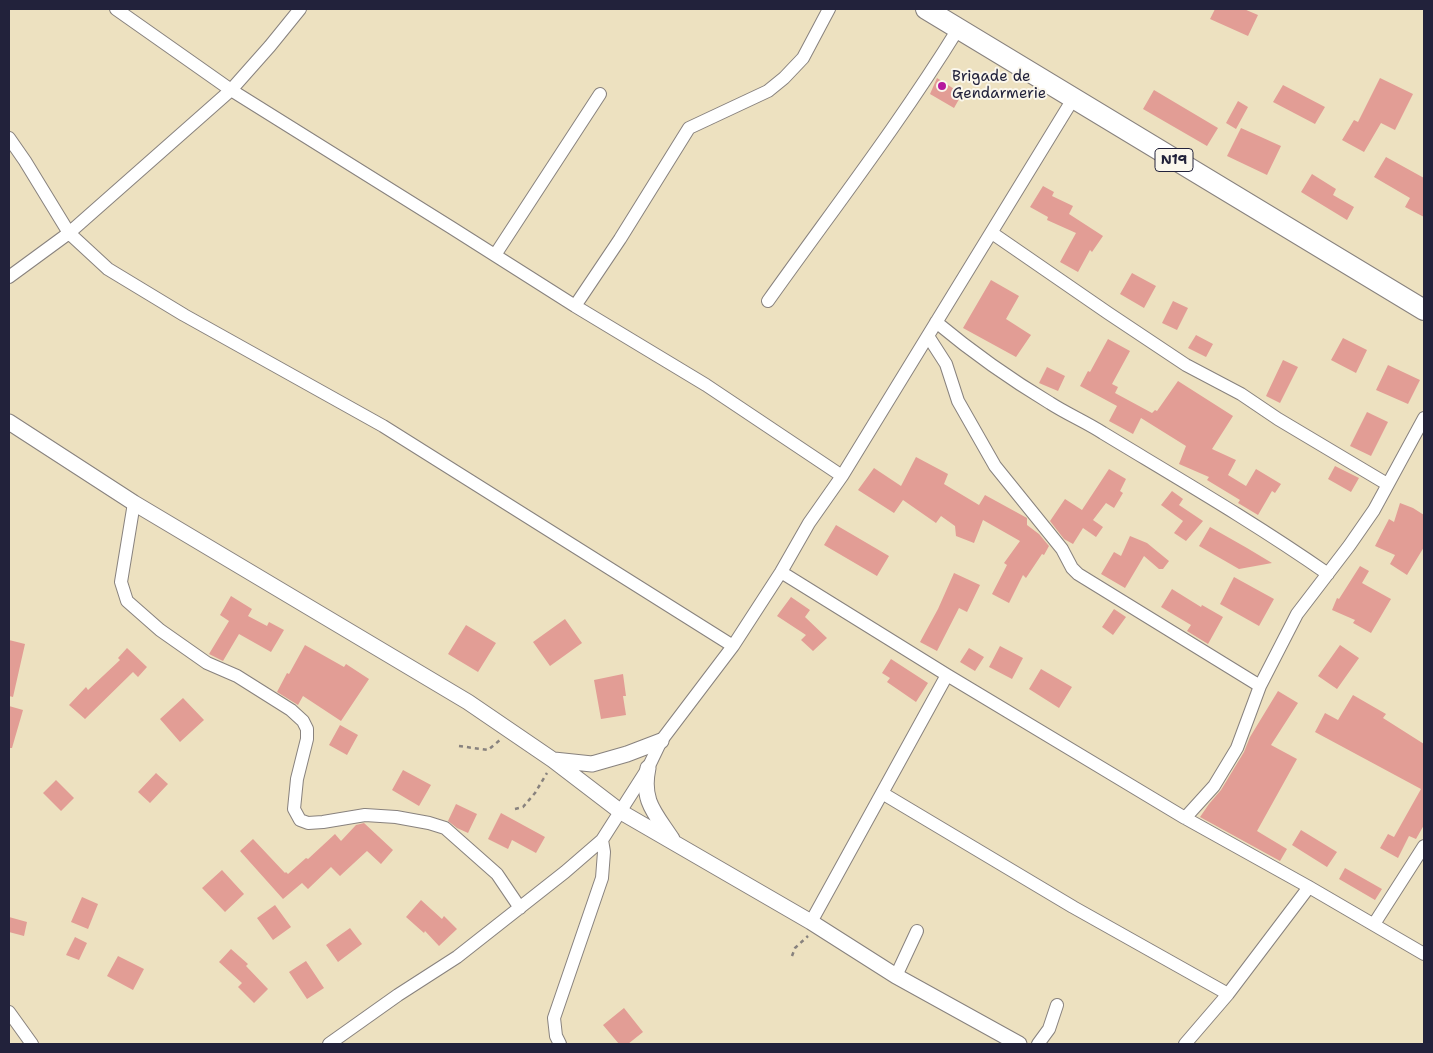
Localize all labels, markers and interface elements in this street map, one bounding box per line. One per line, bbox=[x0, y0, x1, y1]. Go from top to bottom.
place label: Brigade de Gendarmerie bbox=[952, 68, 1046, 103]
marker: Brigade de Gendarmerie bbox=[936, 80, 948, 92]
road number: N19 bbox=[1155, 148, 1193, 172]

